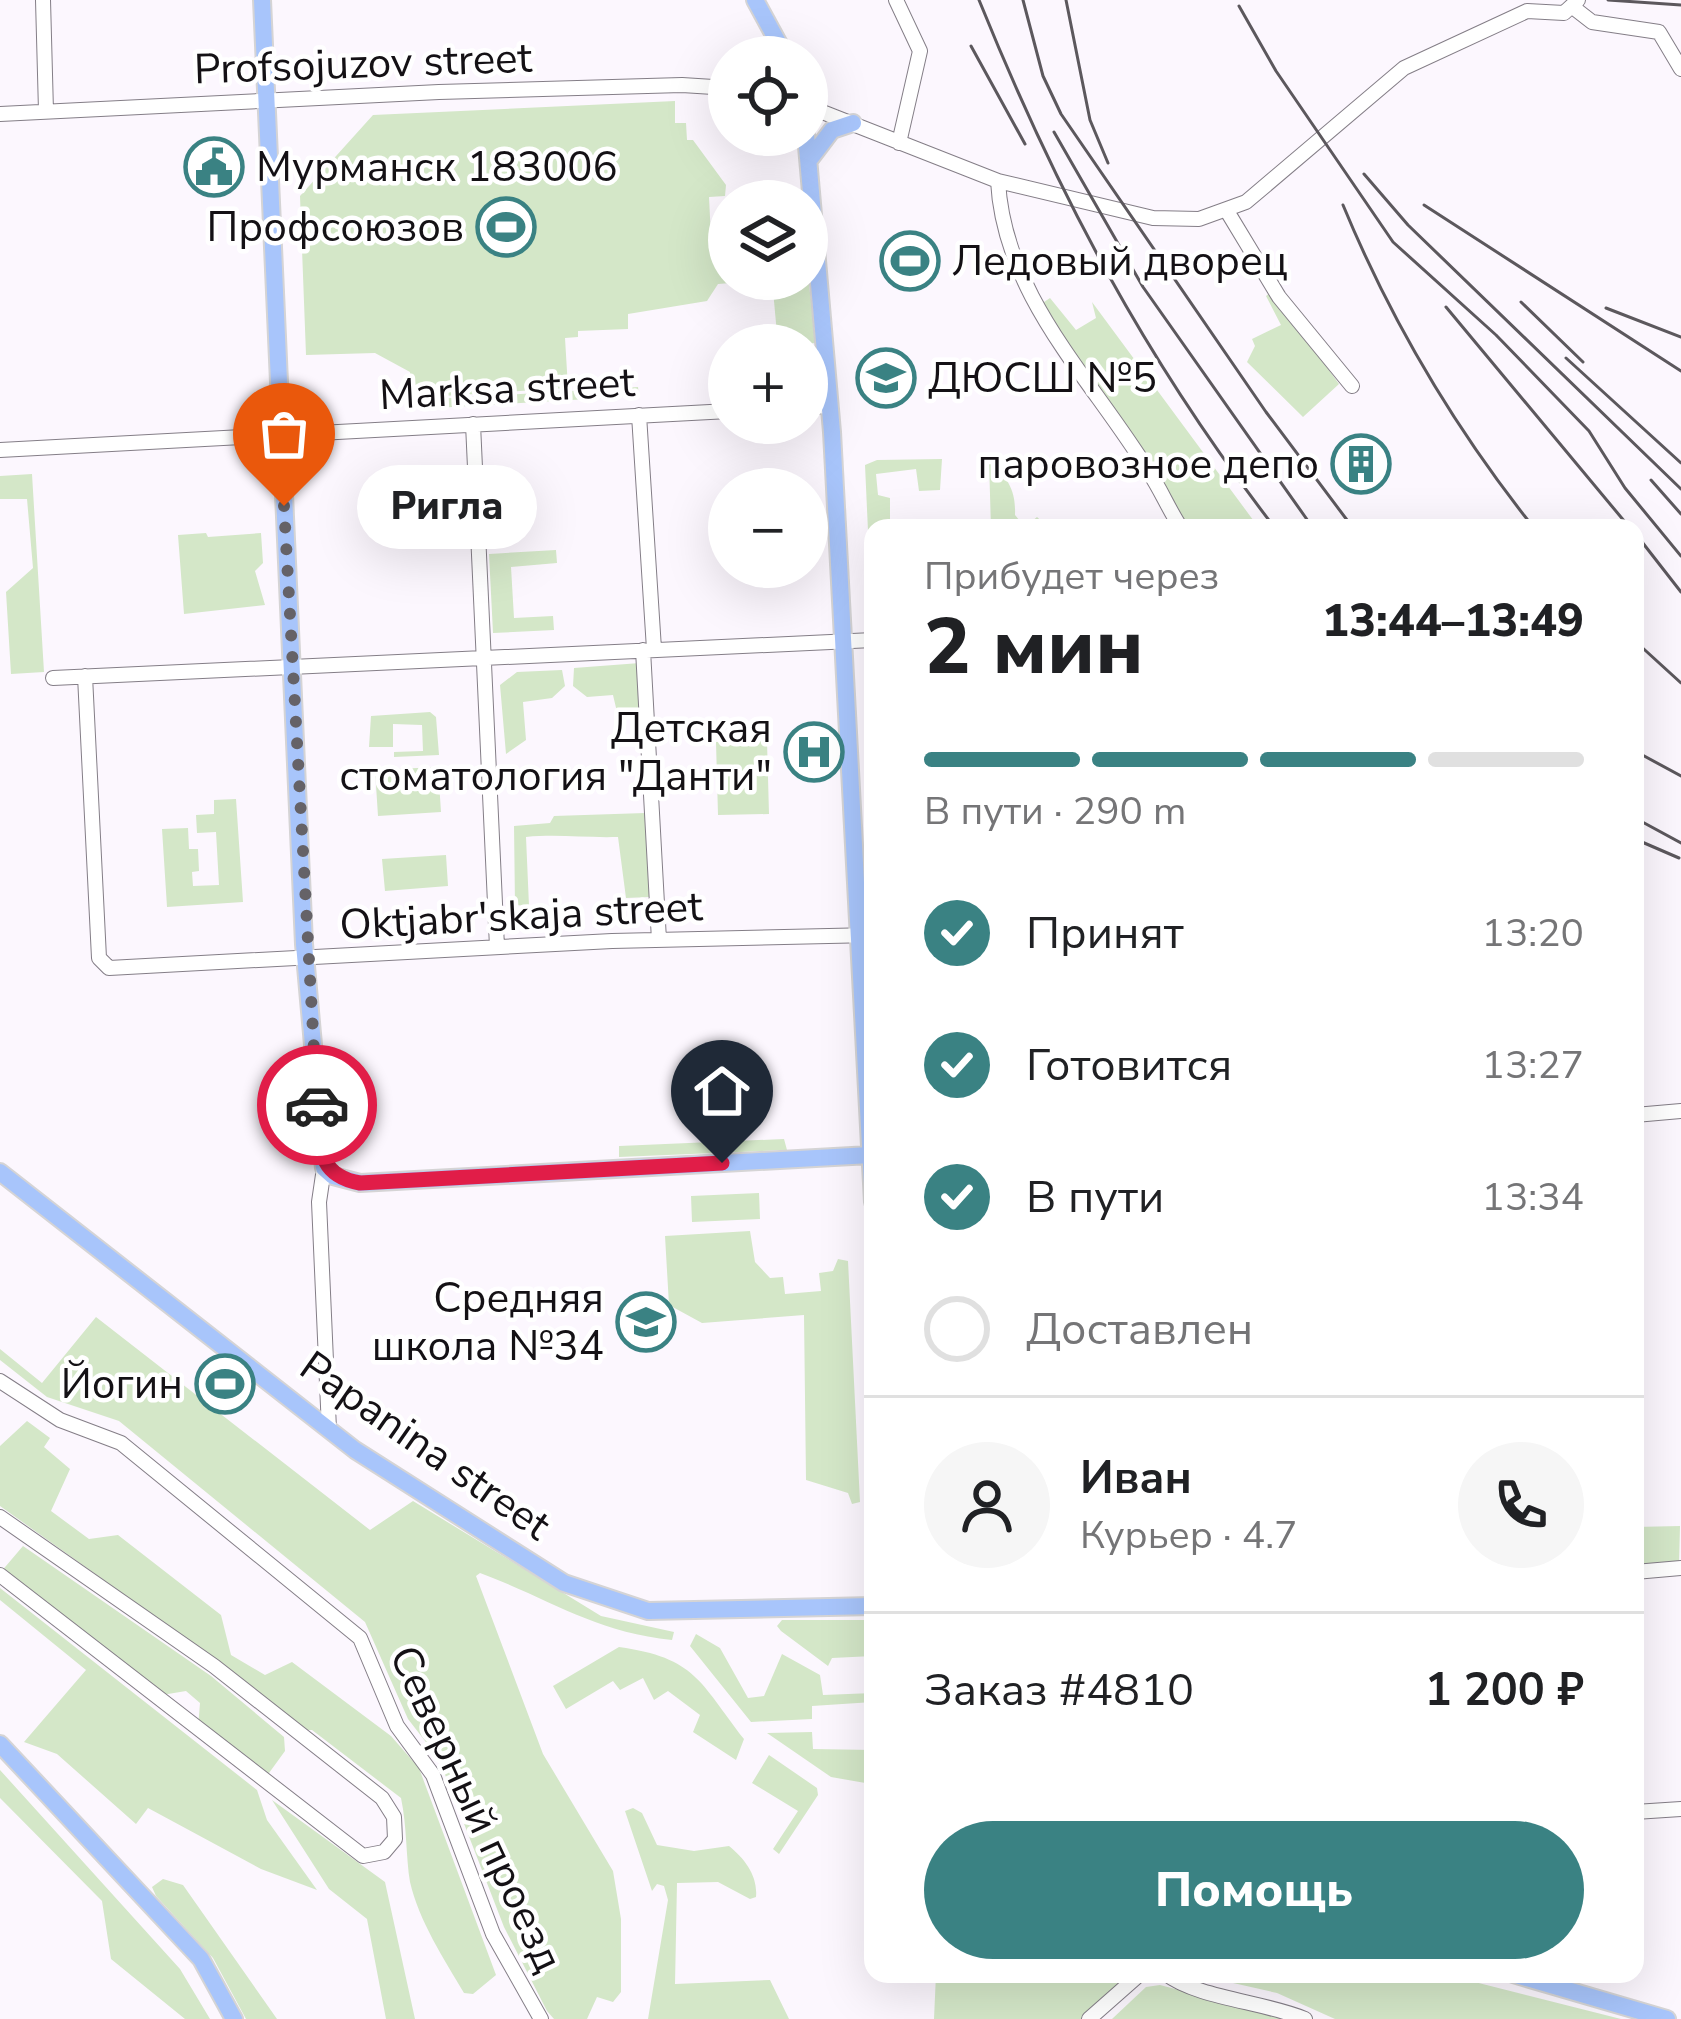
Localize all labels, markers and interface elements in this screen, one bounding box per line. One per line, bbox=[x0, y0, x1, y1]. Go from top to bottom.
street label: Profsojuzov street bbox=[193, 30, 533, 98]
map controls bbox=[708, 36, 828, 588]
button: locate bbox=[708, 36, 828, 156]
public building icon: Мурманск 183006 bbox=[183, 136, 245, 198]
place label: Мурманск 183006 bbox=[256, 139, 618, 196]
button: layers bbox=[708, 180, 828, 300]
sports icon: Профсоюзов bbox=[475, 196, 537, 258]
place label: Профсоюзов bbox=[207, 199, 464, 256]
sports icon: Ледовый дворец bbox=[879, 230, 941, 292]
place label: Ледовый дворец bbox=[952, 233, 1288, 290]
button: + bbox=[708, 324, 828, 444]
school or university icon: ДЮСШ №5 bbox=[855, 347, 917, 409]
place label: ДЮСШ №5 bbox=[928, 350, 1157, 407]
street label: Marksa street bbox=[378, 354, 637, 424]
pin bbox=[233, 383, 335, 506]
icon: bag bbox=[251, 401, 317, 467]
building icon: паровозное депо bbox=[1330, 433, 1392, 495]
place label: паровозное депо bbox=[978, 436, 1319, 493]
callout: Ригла bbox=[356, 464, 536, 548]
button: − bbox=[708, 468, 828, 588]
text: Ригла bbox=[390, 480, 504, 533]
text: Прибудет через bbox=[924, 550, 1219, 603]
text: 13:44–13:49 bbox=[1322, 591, 1584, 652]
text: 2 мин bbox=[924, 594, 1144, 701]
place label: Детская стоматология "Данти" bbox=[339, 700, 772, 805]
hospital icon: Детская стоматология "Данти" bbox=[783, 721, 845, 783]
text: В пути · 290 m bbox=[924, 785, 1186, 838]
street label: Oktjabr'skaja street bbox=[338, 878, 704, 954]
icon: check bbox=[924, 900, 990, 966]
text: Принят bbox=[1026, 903, 1184, 964]
text: 13:20 bbox=[1482, 907, 1584, 960]
icon: check bbox=[924, 1032, 990, 1098]
text: Готовится bbox=[1026, 1035, 1232, 1096]
text: 13:27 bbox=[1482, 1039, 1584, 1092]
pin bbox=[671, 1040, 773, 1163]
courier bbox=[257, 1045, 377, 1165]
icon: home bbox=[689, 1058, 755, 1124]
icon: car bbox=[284, 1072, 350, 1138]
icon: check bbox=[924, 1164, 990, 1230]
text: В пути bbox=[1026, 1167, 1164, 1228]
text: 13:34 bbox=[1482, 1171, 1584, 1224]
place label: Средняя школа №34 bbox=[372, 1270, 604, 1375]
school or university icon: Средняя школа №34 bbox=[615, 1291, 677, 1353]
text: Доставлен bbox=[1026, 1299, 1253, 1360]
street label: Papanina street bbox=[288, 1338, 562, 1554]
sports icon: Йогин bbox=[194, 1353, 256, 1415]
place label: Йогин bbox=[61, 1356, 183, 1413]
button: person bbox=[924, 1442, 1050, 1568]
button: phone bbox=[1458, 1442, 1584, 1568]
text: Иван bbox=[1080, 1448, 1192, 1509]
text: Курьер · 4.7 bbox=[1080, 1509, 1297, 1562]
street label: Северный проезд bbox=[375, 1637, 577, 1981]
text: Заказ #4810 bbox=[924, 1660, 1194, 1721]
text: 1 200 ₽ bbox=[1425, 1660, 1584, 1721]
button: Помощь bbox=[924, 1821, 1584, 1959]

